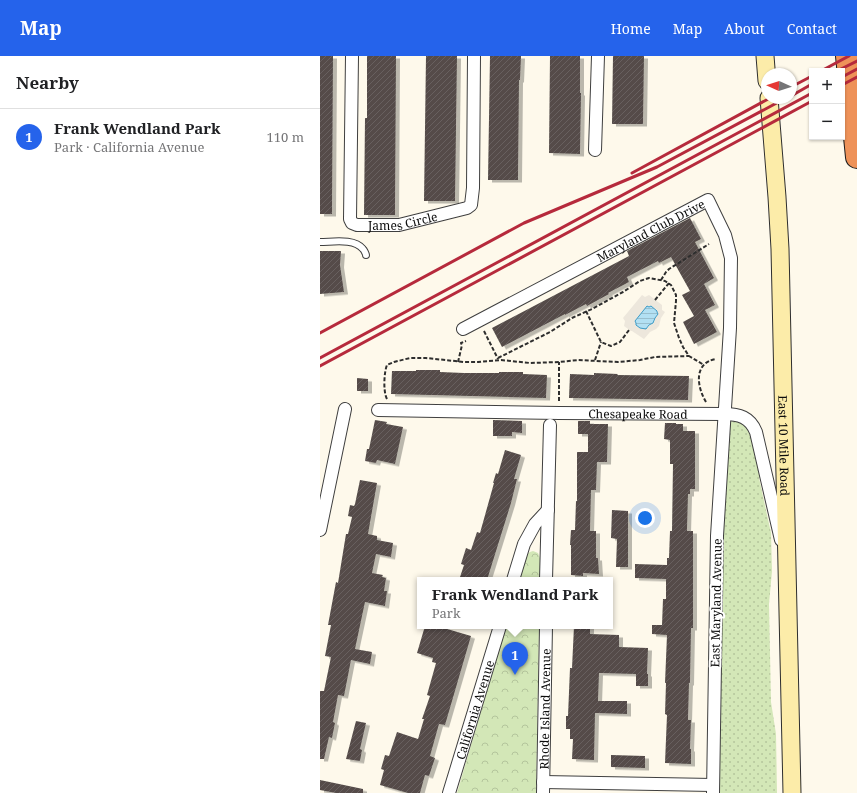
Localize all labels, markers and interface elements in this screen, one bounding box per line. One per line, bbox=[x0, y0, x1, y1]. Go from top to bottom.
text: Map bbox=[20, 15, 62, 41]
text: Home bbox=[611, 19, 651, 38]
text: Map bbox=[673, 19, 702, 38]
text: About bbox=[724, 19, 765, 38]
text: Contact bbox=[787, 19, 837, 38]
north arrow bbox=[761, 68, 797, 104]
map controls bbox=[809, 68, 845, 140]
button: + bbox=[809, 68, 845, 104]
text: Nearby bbox=[16, 71, 79, 94]
button: − bbox=[809, 104, 845, 140]
text: Frank Wendland Park bbox=[54, 118, 221, 138]
text: 1 bbox=[25, 128, 33, 146]
text: 110 m bbox=[267, 128, 304, 146]
text: Park · California Avenue bbox=[54, 138, 205, 156]
street label: Maryland Club Drive bbox=[594, 195, 708, 266]
street label: James Circle bbox=[367, 207, 439, 234]
street label: East 10 Mile Road bbox=[775, 395, 794, 497]
street label: Chesapeake Road bbox=[588, 405, 688, 422]
your location bbox=[635, 508, 655, 528]
street label: East Maryland Avenue bbox=[706, 538, 726, 668]
popup bbox=[417, 577, 613, 629]
text: Frank Wendland Park bbox=[432, 584, 598, 604]
text: Park bbox=[432, 604, 461, 622]
pin: 1 bbox=[502, 642, 528, 675]
street label: Rhode Island Avenue bbox=[535, 648, 554, 770]
street label: California Avenue bbox=[451, 658, 498, 762]

